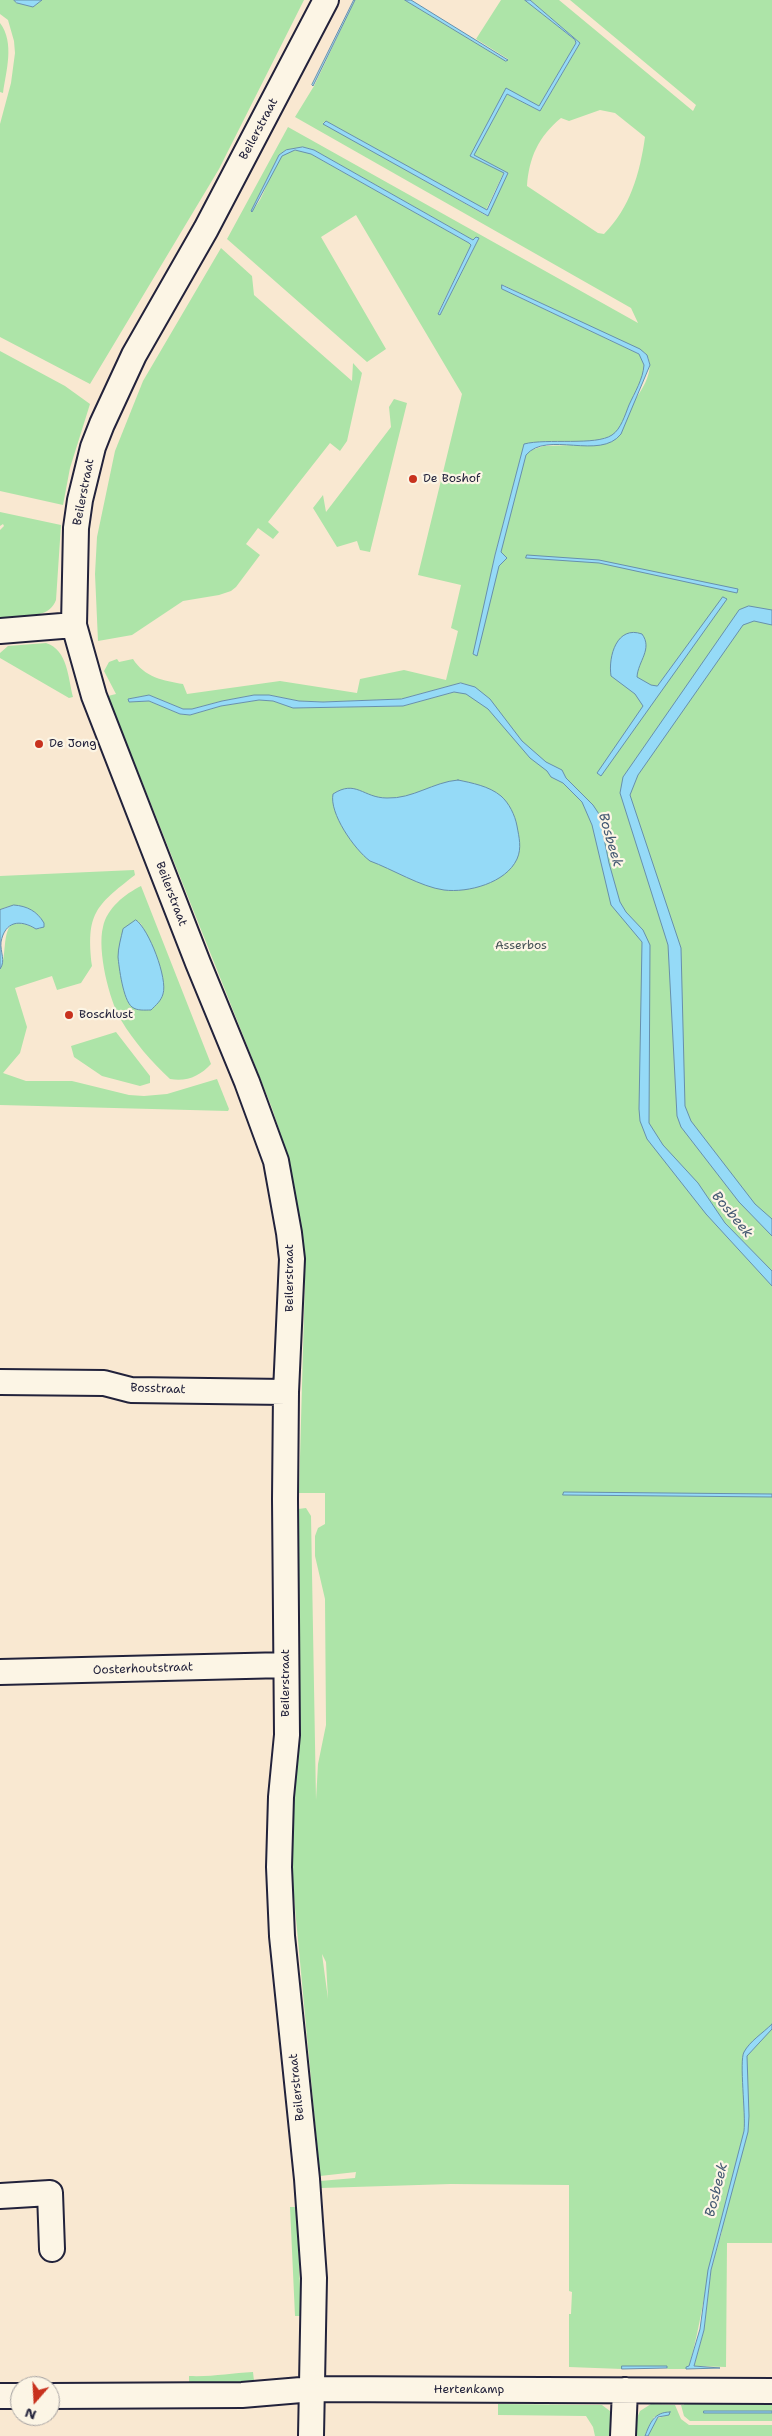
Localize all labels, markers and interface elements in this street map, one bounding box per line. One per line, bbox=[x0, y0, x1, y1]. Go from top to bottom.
street label: Beilerstraat bbox=[237, 96, 281, 162]
street label: Beilerstraat bbox=[70, 457, 98, 527]
place label: De Boshof bbox=[423, 472, 480, 486]
marker: De Boshof bbox=[407, 473, 419, 485]
place label: De Jong bbox=[49, 737, 97, 751]
marker: De Jong bbox=[33, 738, 45, 750]
water label: Bosbeek bbox=[594, 811, 626, 869]
street label: Beilerstraat bbox=[152, 860, 190, 928]
park label: Asserbos bbox=[495, 939, 547, 953]
place label: Boschlust bbox=[79, 1008, 133, 1022]
marker: Boschlust bbox=[63, 1009, 75, 1021]
water label: Bosbeek bbox=[708, 1188, 756, 1242]
street label: Beilerstraat bbox=[283, 1244, 297, 1312]
street label: Bosstraat bbox=[130, 1381, 186, 1397]
street label: Beilerstraat bbox=[279, 1649, 293, 1717]
street label: Oosterhoutstraat bbox=[93, 1660, 193, 1678]
street label: Beilerstraat bbox=[286, 2053, 308, 2121]
water label: Bosbeek bbox=[702, 2161, 732, 2219]
north arrow bbox=[10, 2376, 60, 2426]
street label: Hertenkamp bbox=[434, 2383, 504, 2397]
text: N bbox=[22, 2404, 39, 2425]

